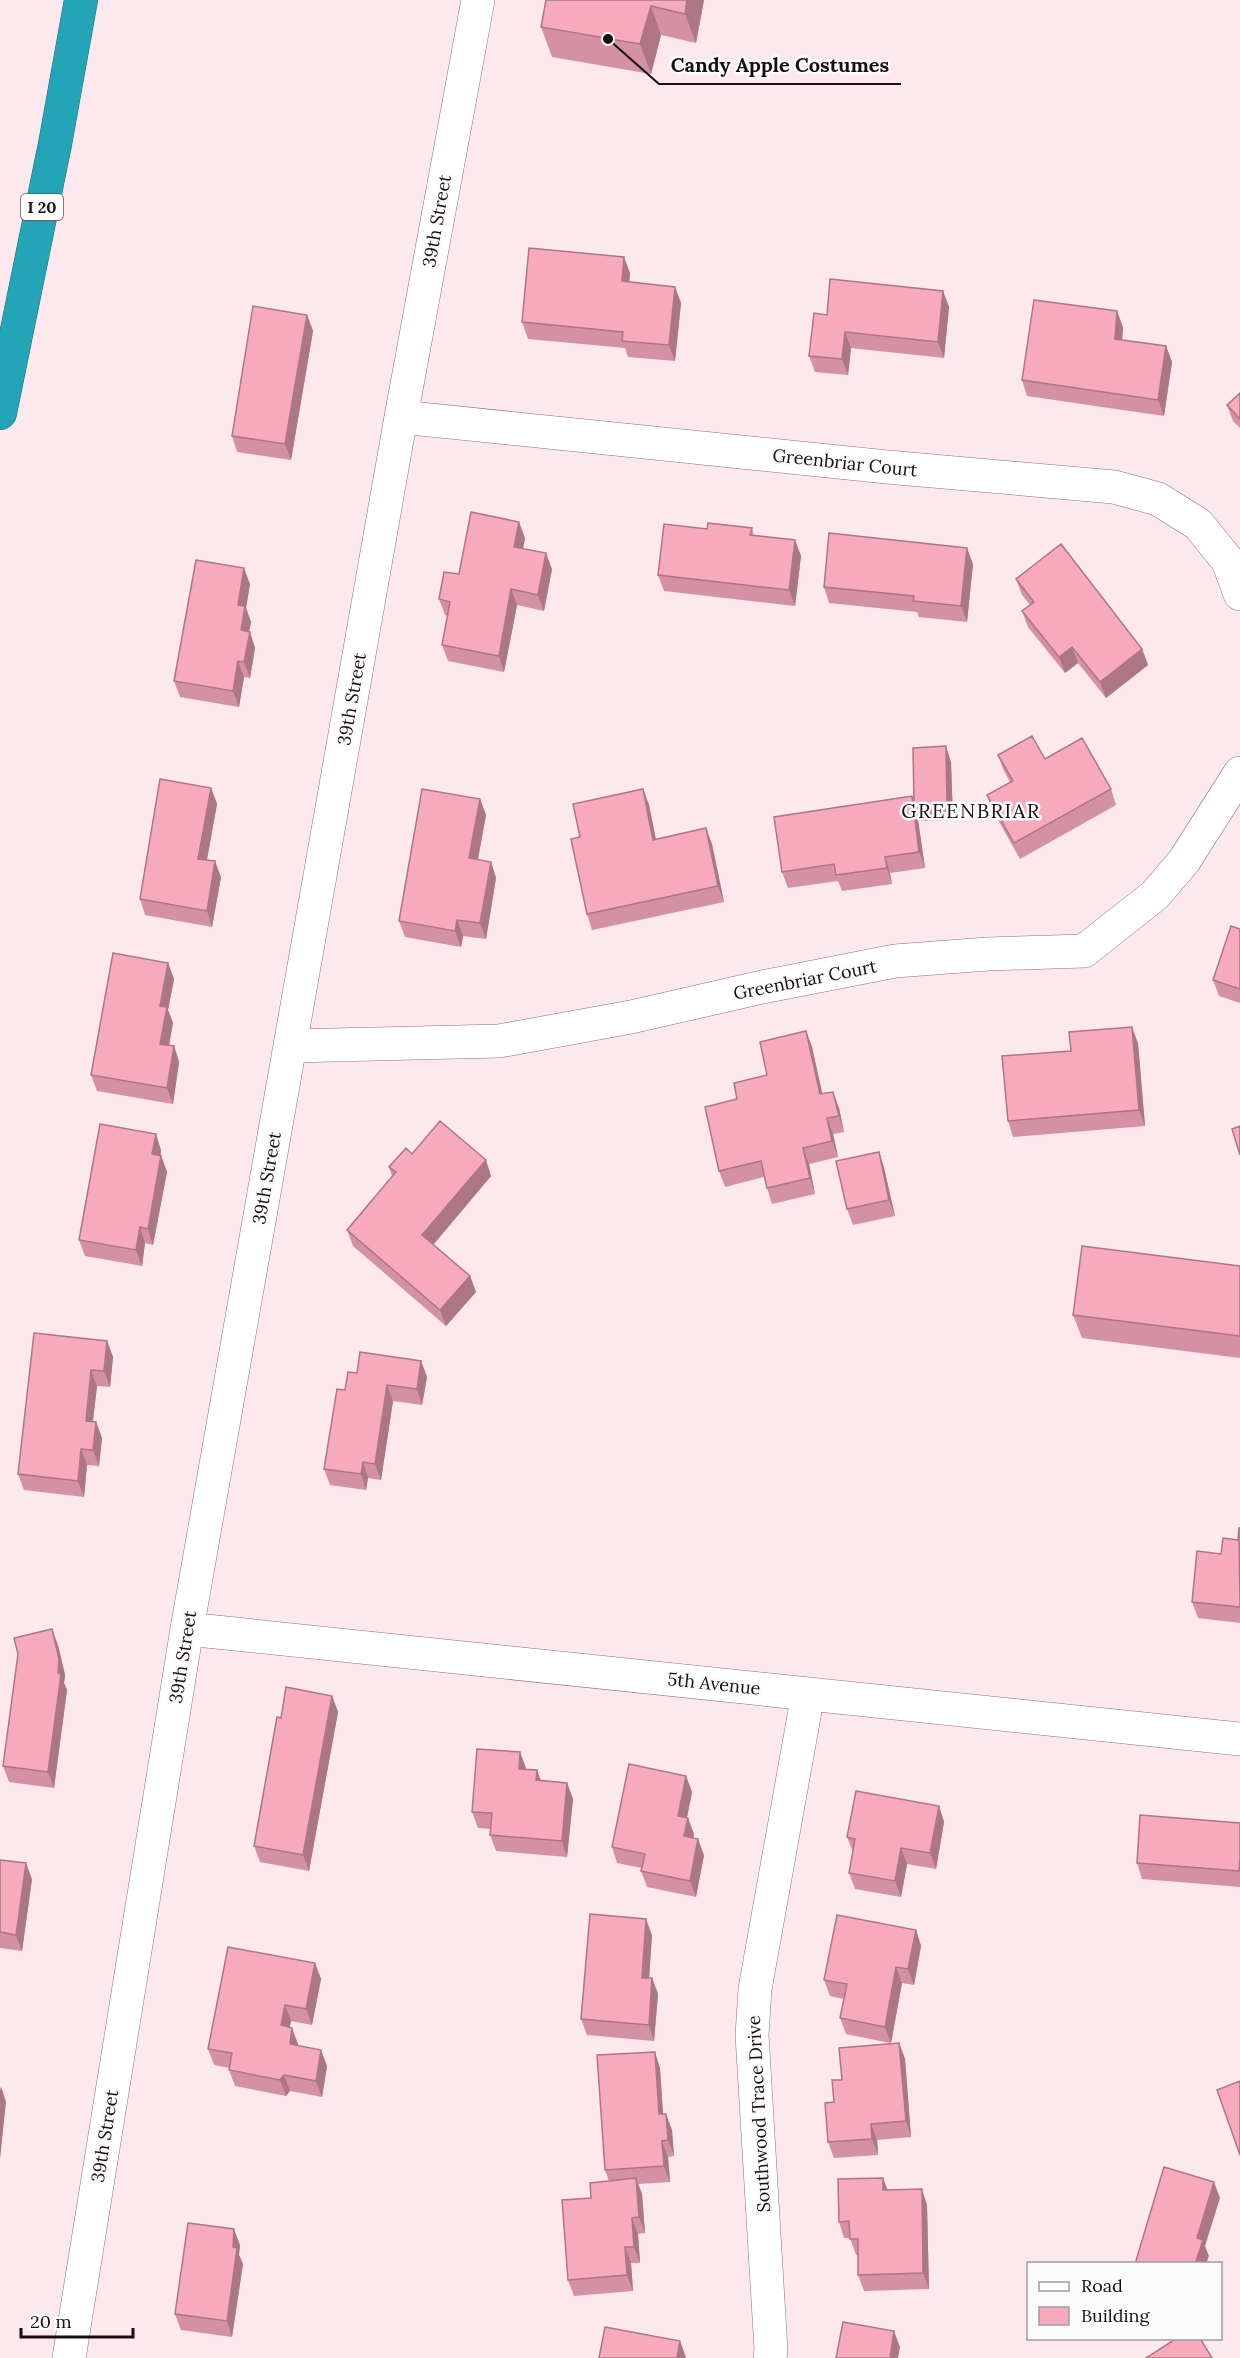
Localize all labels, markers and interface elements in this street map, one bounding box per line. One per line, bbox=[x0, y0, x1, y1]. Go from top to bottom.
callout: Candy Apple Costumes bbox=[659, 46, 901, 84]
text: Candy Apple Costumes bbox=[671, 52, 890, 77]
street label: 39th Street bbox=[417, 173, 456, 269]
road number: I 20 bbox=[21, 194, 63, 220]
street label: Greenbriar Court bbox=[771, 443, 919, 482]
street label: 39th Street bbox=[332, 651, 371, 747]
district label: GREENBRIAR bbox=[901, 798, 1041, 823]
street label: Greenbriar Court bbox=[731, 954, 879, 1005]
street label: 39th Street bbox=[247, 1130, 286, 1226]
street label: 39th Street bbox=[164, 1609, 201, 1705]
street label: 5th Avenue bbox=[666, 1667, 762, 1700]
street label: Southwood Trace Drive bbox=[742, 2015, 775, 2213]
street label: 39th Street bbox=[86, 2088, 123, 2184]
legend bbox=[1027, 2262, 1222, 2340]
text: Road bbox=[1081, 2274, 1123, 2297]
scale bar bbox=[21, 2301, 134, 2339]
text: Building bbox=[1081, 2304, 1151, 2327]
text: 20 m bbox=[30, 2310, 72, 2333]

